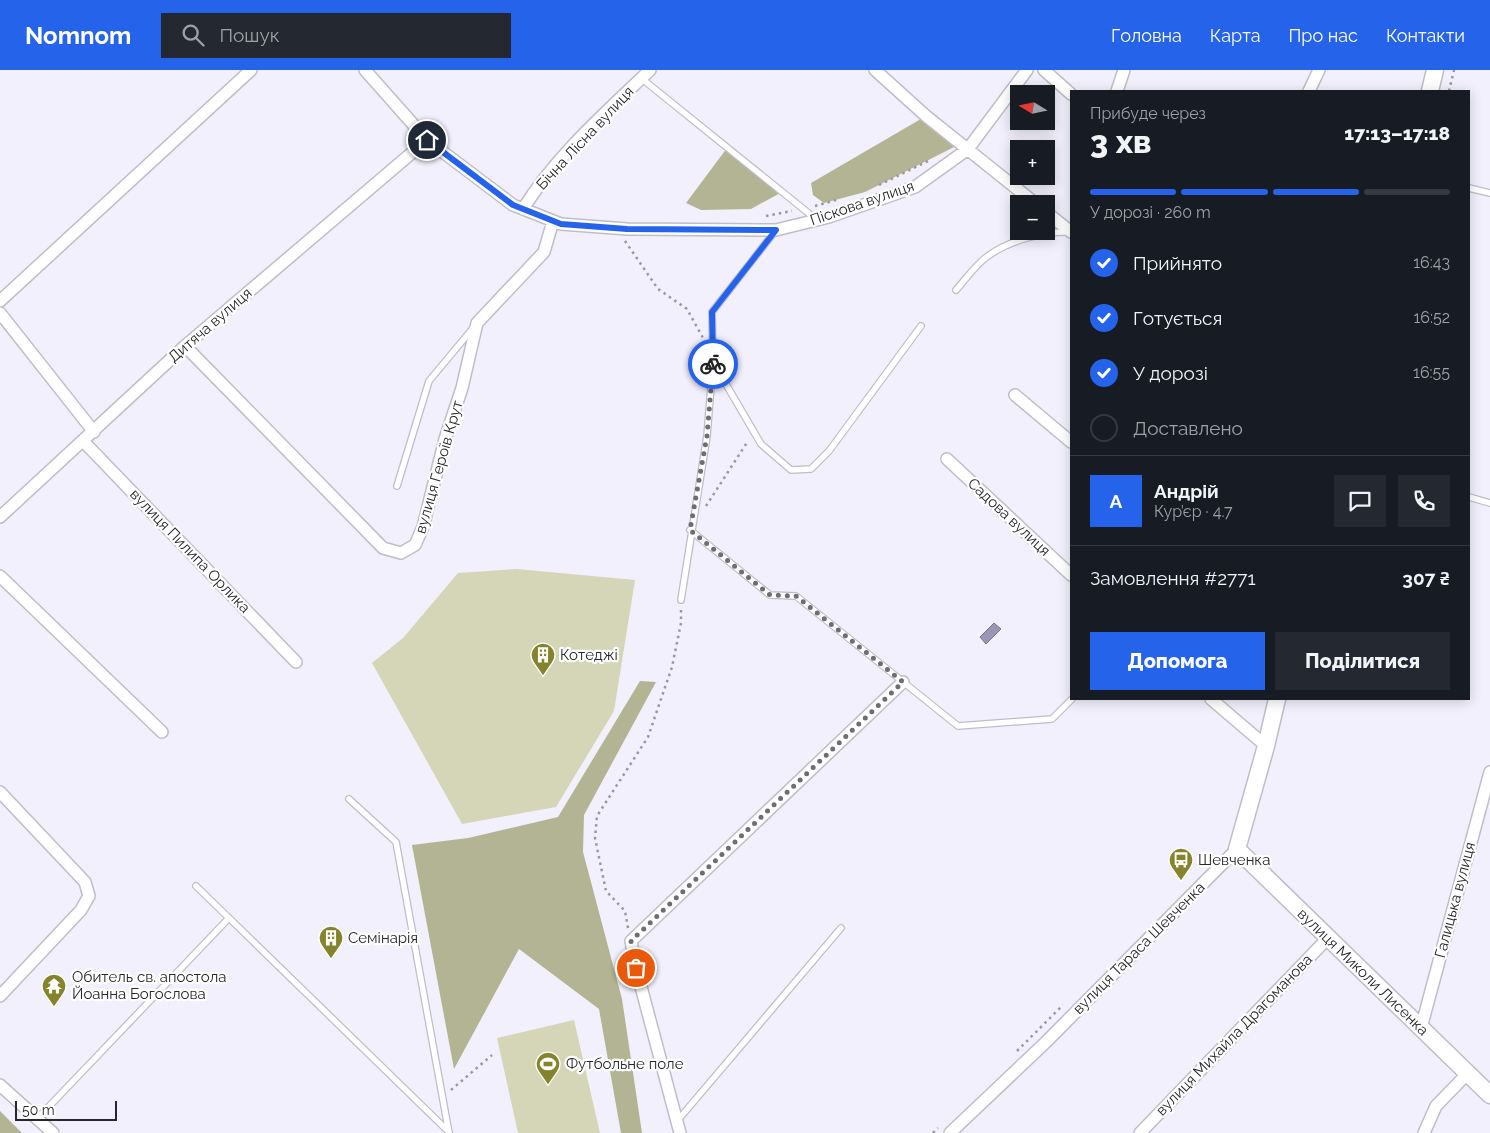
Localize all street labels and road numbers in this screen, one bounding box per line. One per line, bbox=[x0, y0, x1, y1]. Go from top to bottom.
street label: Бічна Лісна вулиця bbox=[532, 83, 638, 193]
street label: Піскова вулиця bbox=[808, 177, 916, 229]
street label: Дитяча вулиця bbox=[165, 284, 255, 366]
street label: вулиця Героїв Крут bbox=[411, 398, 467, 536]
street label: Садова вулиця bbox=[964, 474, 1054, 560]
street label: вулиця Пилипа Орлика bbox=[126, 485, 254, 617]
street label: Галицька вулиця bbox=[1431, 840, 1479, 960]
street label: вулиця Тараса Шевченка bbox=[1069, 878, 1209, 1018]
street label: вулиця Миколи Лисенка bbox=[1294, 905, 1432, 1039]
street label: вулиця Михайла Драгоманова bbox=[1152, 951, 1316, 1119]

